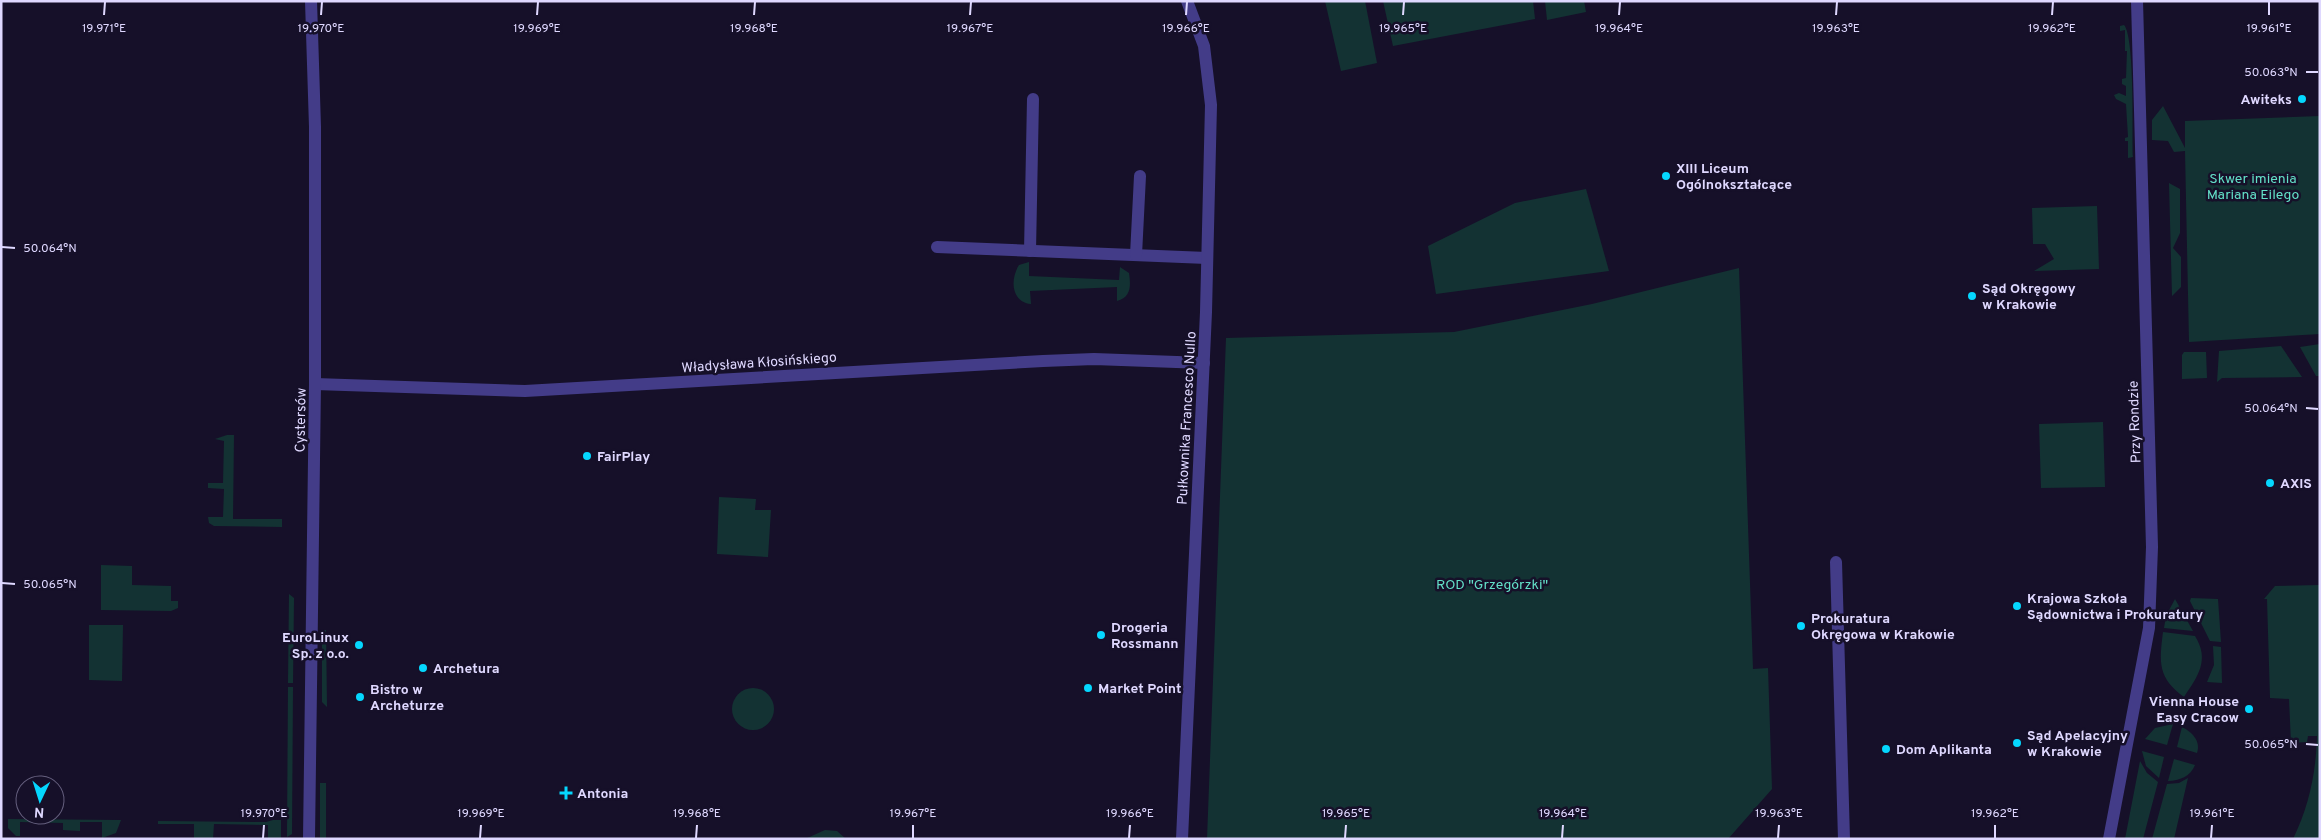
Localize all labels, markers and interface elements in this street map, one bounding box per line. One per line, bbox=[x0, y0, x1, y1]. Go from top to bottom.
text: 19.971°E bbox=[82, 21, 126, 37]
text: 19.970°E bbox=[298, 21, 344, 37]
text: 19.969°E bbox=[513, 21, 561, 37]
text: 19.968°E bbox=[730, 21, 778, 37]
text: 19.967°E bbox=[947, 21, 993, 37]
text: 19.966°E bbox=[1162, 21, 1210, 37]
text: 19.965°E bbox=[1379, 21, 1427, 37]
text: 19.964°E bbox=[1595, 21, 1643, 37]
text: 19.963°E bbox=[1812, 21, 1860, 37]
text: 19.962°E bbox=[2028, 21, 2076, 37]
text: 19.961°E bbox=[2246, 21, 2292, 37]
text: 50.063°N bbox=[2244, 65, 2298, 81]
place label: Awiteks bbox=[2240, 92, 2292, 109]
marker: Awiteks bbox=[2296, 93, 2308, 105]
place label: XIII Liceum Ogólnokształcące bbox=[1676, 161, 1792, 194]
marker: XIII Liceum Ogólnokształcące bbox=[1660, 170, 1672, 182]
park label: Skwer imienia Mariana Eilego bbox=[2207, 171, 2299, 204]
text: 50.064°N bbox=[23, 241, 77, 257]
place label: Sąd Okręgowy w Krakowie bbox=[1982, 281, 2076, 314]
marker: Sąd Okręgowy w Krakowie bbox=[1966, 290, 1978, 302]
street label: Pułkownika Francesco Nullo bbox=[1174, 331, 1201, 505]
street label: Władysława Kłosińskiego bbox=[681, 350, 837, 377]
street label: Przy Rondzie bbox=[2126, 380, 2145, 464]
street label: Cystersów bbox=[292, 387, 311, 453]
text: 50.064°N bbox=[2244, 401, 2298, 417]
place label: FairPlay bbox=[597, 449, 650, 466]
marker: FairPlay bbox=[581, 450, 593, 462]
place label: AXIS bbox=[2280, 476, 2312, 493]
marker: AXIS bbox=[2264, 477, 2276, 489]
text: 50.065°N bbox=[23, 577, 77, 593]
park label: ROD "Grzegórzki" bbox=[1436, 577, 1548, 594]
place label: Krajowa Szkoła Sądownictwa i Prokuratury bbox=[2027, 591, 2203, 624]
marker: Krajowa Szkoła Sądownictwa i Prokuratury bbox=[2011, 600, 2023, 612]
place label: Prokuratura Okręgowa w Krakowie bbox=[1811, 611, 1955, 644]
place label: Drogeria Rossmann bbox=[1111, 620, 1179, 653]
marker: Prokuratura Okręgowa w Krakowie bbox=[1795, 620, 1807, 632]
marker: Drogeria Rossmann bbox=[1095, 629, 1107, 641]
place label: EuroLinux Sp. z o.o. bbox=[282, 630, 349, 663]
marker: EuroLinux Sp. z o.o. bbox=[353, 639, 365, 651]
place label: Archetura bbox=[433, 661, 500, 678]
marker: Archetura bbox=[417, 662, 429, 674]
place label: Market Point bbox=[1098, 681, 1181, 698]
place label: Bistro w Archeturze bbox=[370, 682, 444, 715]
marker: Market Point bbox=[1082, 682, 1094, 694]
marker: Bistro w Archeturze bbox=[354, 691, 366, 703]
place label: Vienna House Easy Cracow bbox=[2149, 694, 2239, 727]
marker: Vienna House Easy Cracow bbox=[2243, 703, 2255, 715]
place label: Sąd Apelacyjny w Krakowie bbox=[2027, 728, 2128, 761]
marker: Sąd Apelacyjny w Krakowie bbox=[2011, 737, 2023, 749]
text: 50.065°N bbox=[2244, 737, 2298, 753]
place label: Dom Aplikanta bbox=[1896, 742, 1992, 759]
marker: Dom Aplikanta bbox=[1880, 743, 1892, 755]
north arrow bbox=[15, 775, 65, 825]
marker: Antonia bbox=[559, 786, 573, 800]
place label: Antonia bbox=[577, 786, 628, 803]
text: N bbox=[34, 803, 45, 820]
text: 19.970°E bbox=[241, 806, 287, 822]
text: 19.969°E bbox=[457, 806, 505, 822]
text: 19.968°E bbox=[673, 806, 721, 822]
text: 19.967°E bbox=[890, 806, 936, 822]
text: 19.966°E bbox=[1106, 806, 1154, 822]
text: 19.965°E bbox=[1322, 806, 1370, 822]
text: 19.964°E bbox=[1539, 806, 1587, 822]
text: 19.963°E bbox=[1755, 806, 1803, 822]
text: 19.962°E bbox=[1971, 806, 2019, 822]
text: 19.961°E bbox=[2189, 806, 2235, 822]

